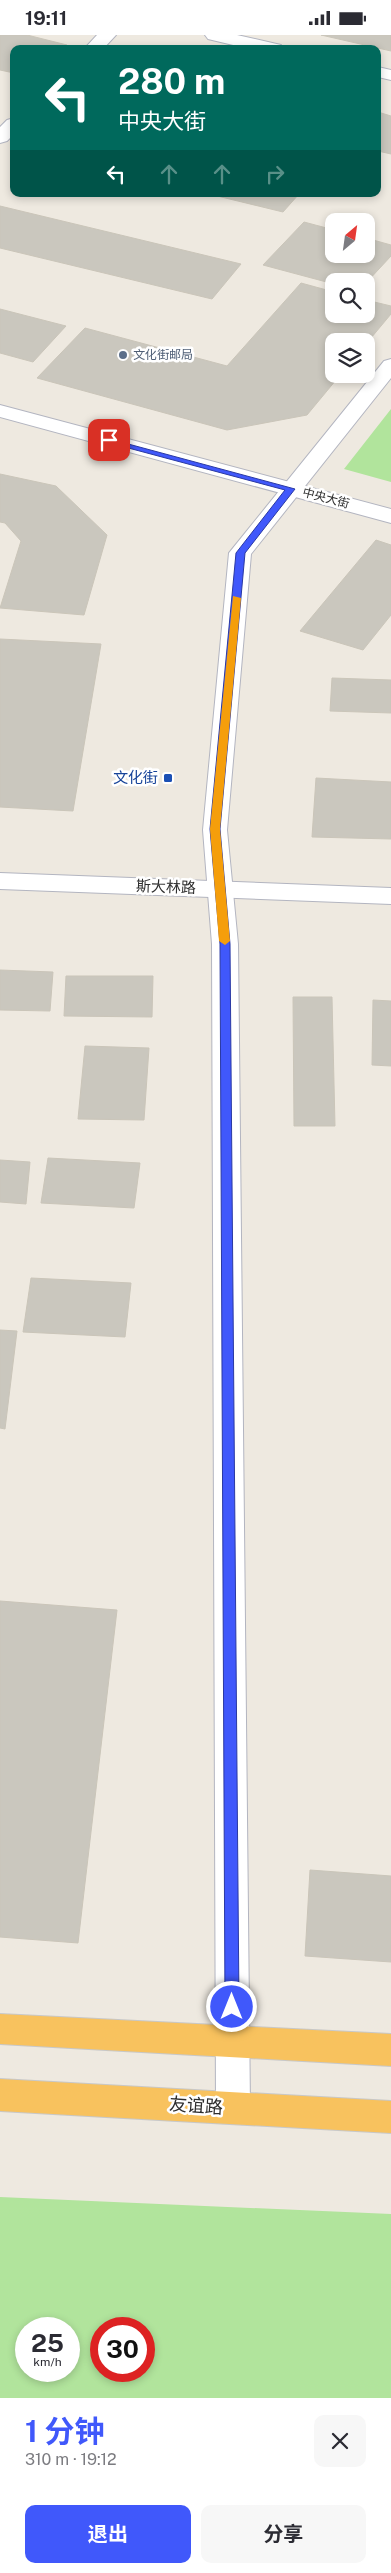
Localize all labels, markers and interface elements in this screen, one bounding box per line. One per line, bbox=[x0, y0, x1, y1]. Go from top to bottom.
text: 19:11 bbox=[25, 7, 67, 29]
text: 280 m bbox=[118, 61, 225, 102]
icon: left bbox=[35, 65, 100, 130]
text: 中央大街 bbox=[118, 108, 206, 134]
icon: left bbox=[102, 160, 130, 188]
icon: ahead bbox=[155, 160, 183, 188]
icon: ahead bbox=[208, 160, 236, 188]
icon: right bbox=[261, 160, 289, 188]
north arrow bbox=[325, 213, 375, 263]
map controls bbox=[325, 213, 375, 383]
button: search bbox=[325, 273, 375, 323]
button: layers bbox=[325, 333, 375, 383]
place label: 文化街邮局 bbox=[133, 348, 193, 362]
marker: 文化街邮局 bbox=[117, 349, 129, 361]
pin bbox=[88, 419, 130, 461]
icon: arrive bbox=[95, 426, 123, 454]
street label: 中央大街 bbox=[301, 485, 351, 511]
place label: 文化街 bbox=[113, 769, 158, 786]
marker: 文化街 bbox=[162, 772, 174, 784]
street label: 斯大林路 bbox=[136, 877, 196, 896]
position arrow bbox=[205, 1980, 257, 2032]
street label: 友谊路 bbox=[168, 2093, 224, 2118]
speed limit sign: 30 bbox=[90, 2317, 155, 2382]
text: 25 bbox=[31, 2328, 64, 2358]
text: km/h bbox=[33, 2355, 62, 2369]
text: 1 分钟 bbox=[25, 2413, 105, 2449]
button: close bbox=[314, 2415, 366, 2467]
text: 310 m · 19:12 bbox=[25, 2450, 117, 2469]
button: 退出 bbox=[25, 2505, 191, 2563]
button: 分享 bbox=[201, 2505, 366, 2563]

